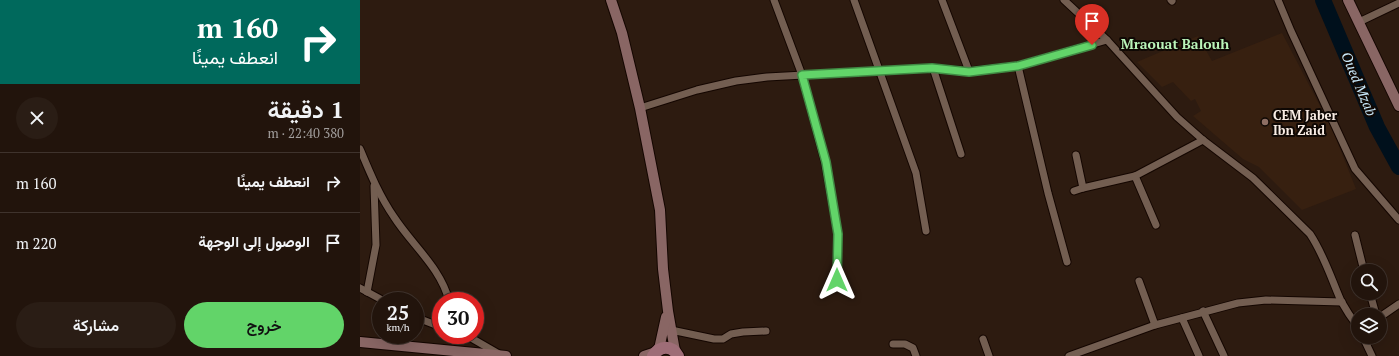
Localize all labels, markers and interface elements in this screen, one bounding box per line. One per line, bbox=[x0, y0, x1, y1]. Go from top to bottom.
pin bbox=[1075, 4, 1109, 45]
text: 160 m bbox=[197, 9, 278, 46]
icon: arrive bbox=[1081, 10, 1103, 32]
icon: right bbox=[292, 16, 344, 68]
district label: Mraouat Balouh bbox=[1121, 34, 1229, 53]
text: انعطف يمينًا bbox=[192, 45, 278, 69]
water label: Oued Mzab bbox=[1337, 49, 1382, 119]
text: 1 دقيقة bbox=[268, 93, 344, 125]
button: close bbox=[16, 97, 58, 139]
place label: CEM Jaber Ibn Zaid bbox=[1273, 106, 1338, 139]
marker: CEM Jaber Ibn Zaid bbox=[1260, 117, 1270, 127]
text: 380 m · 22:40 bbox=[267, 124, 344, 142]
text: انعطف يمينًا bbox=[237, 171, 310, 191]
icon: right bbox=[322, 172, 344, 194]
text: 160 m bbox=[16, 173, 57, 193]
text: الوصول إلى الوجهة bbox=[198, 231, 310, 251]
icon: arrive bbox=[322, 232, 344, 254]
text: 220 m bbox=[16, 233, 57, 253]
position arrow bbox=[816, 259, 858, 301]
map controls bbox=[1351, 264, 1387, 344]
button: search bbox=[1351, 264, 1387, 300]
speed limit sign: 30 bbox=[432, 292, 484, 344]
text: 25 bbox=[387, 299, 409, 326]
button: مشاركة bbox=[16, 302, 176, 348]
button: خروج bbox=[184, 302, 344, 348]
button: layers bbox=[1351, 308, 1387, 344]
text: km/h bbox=[386, 321, 410, 334]

